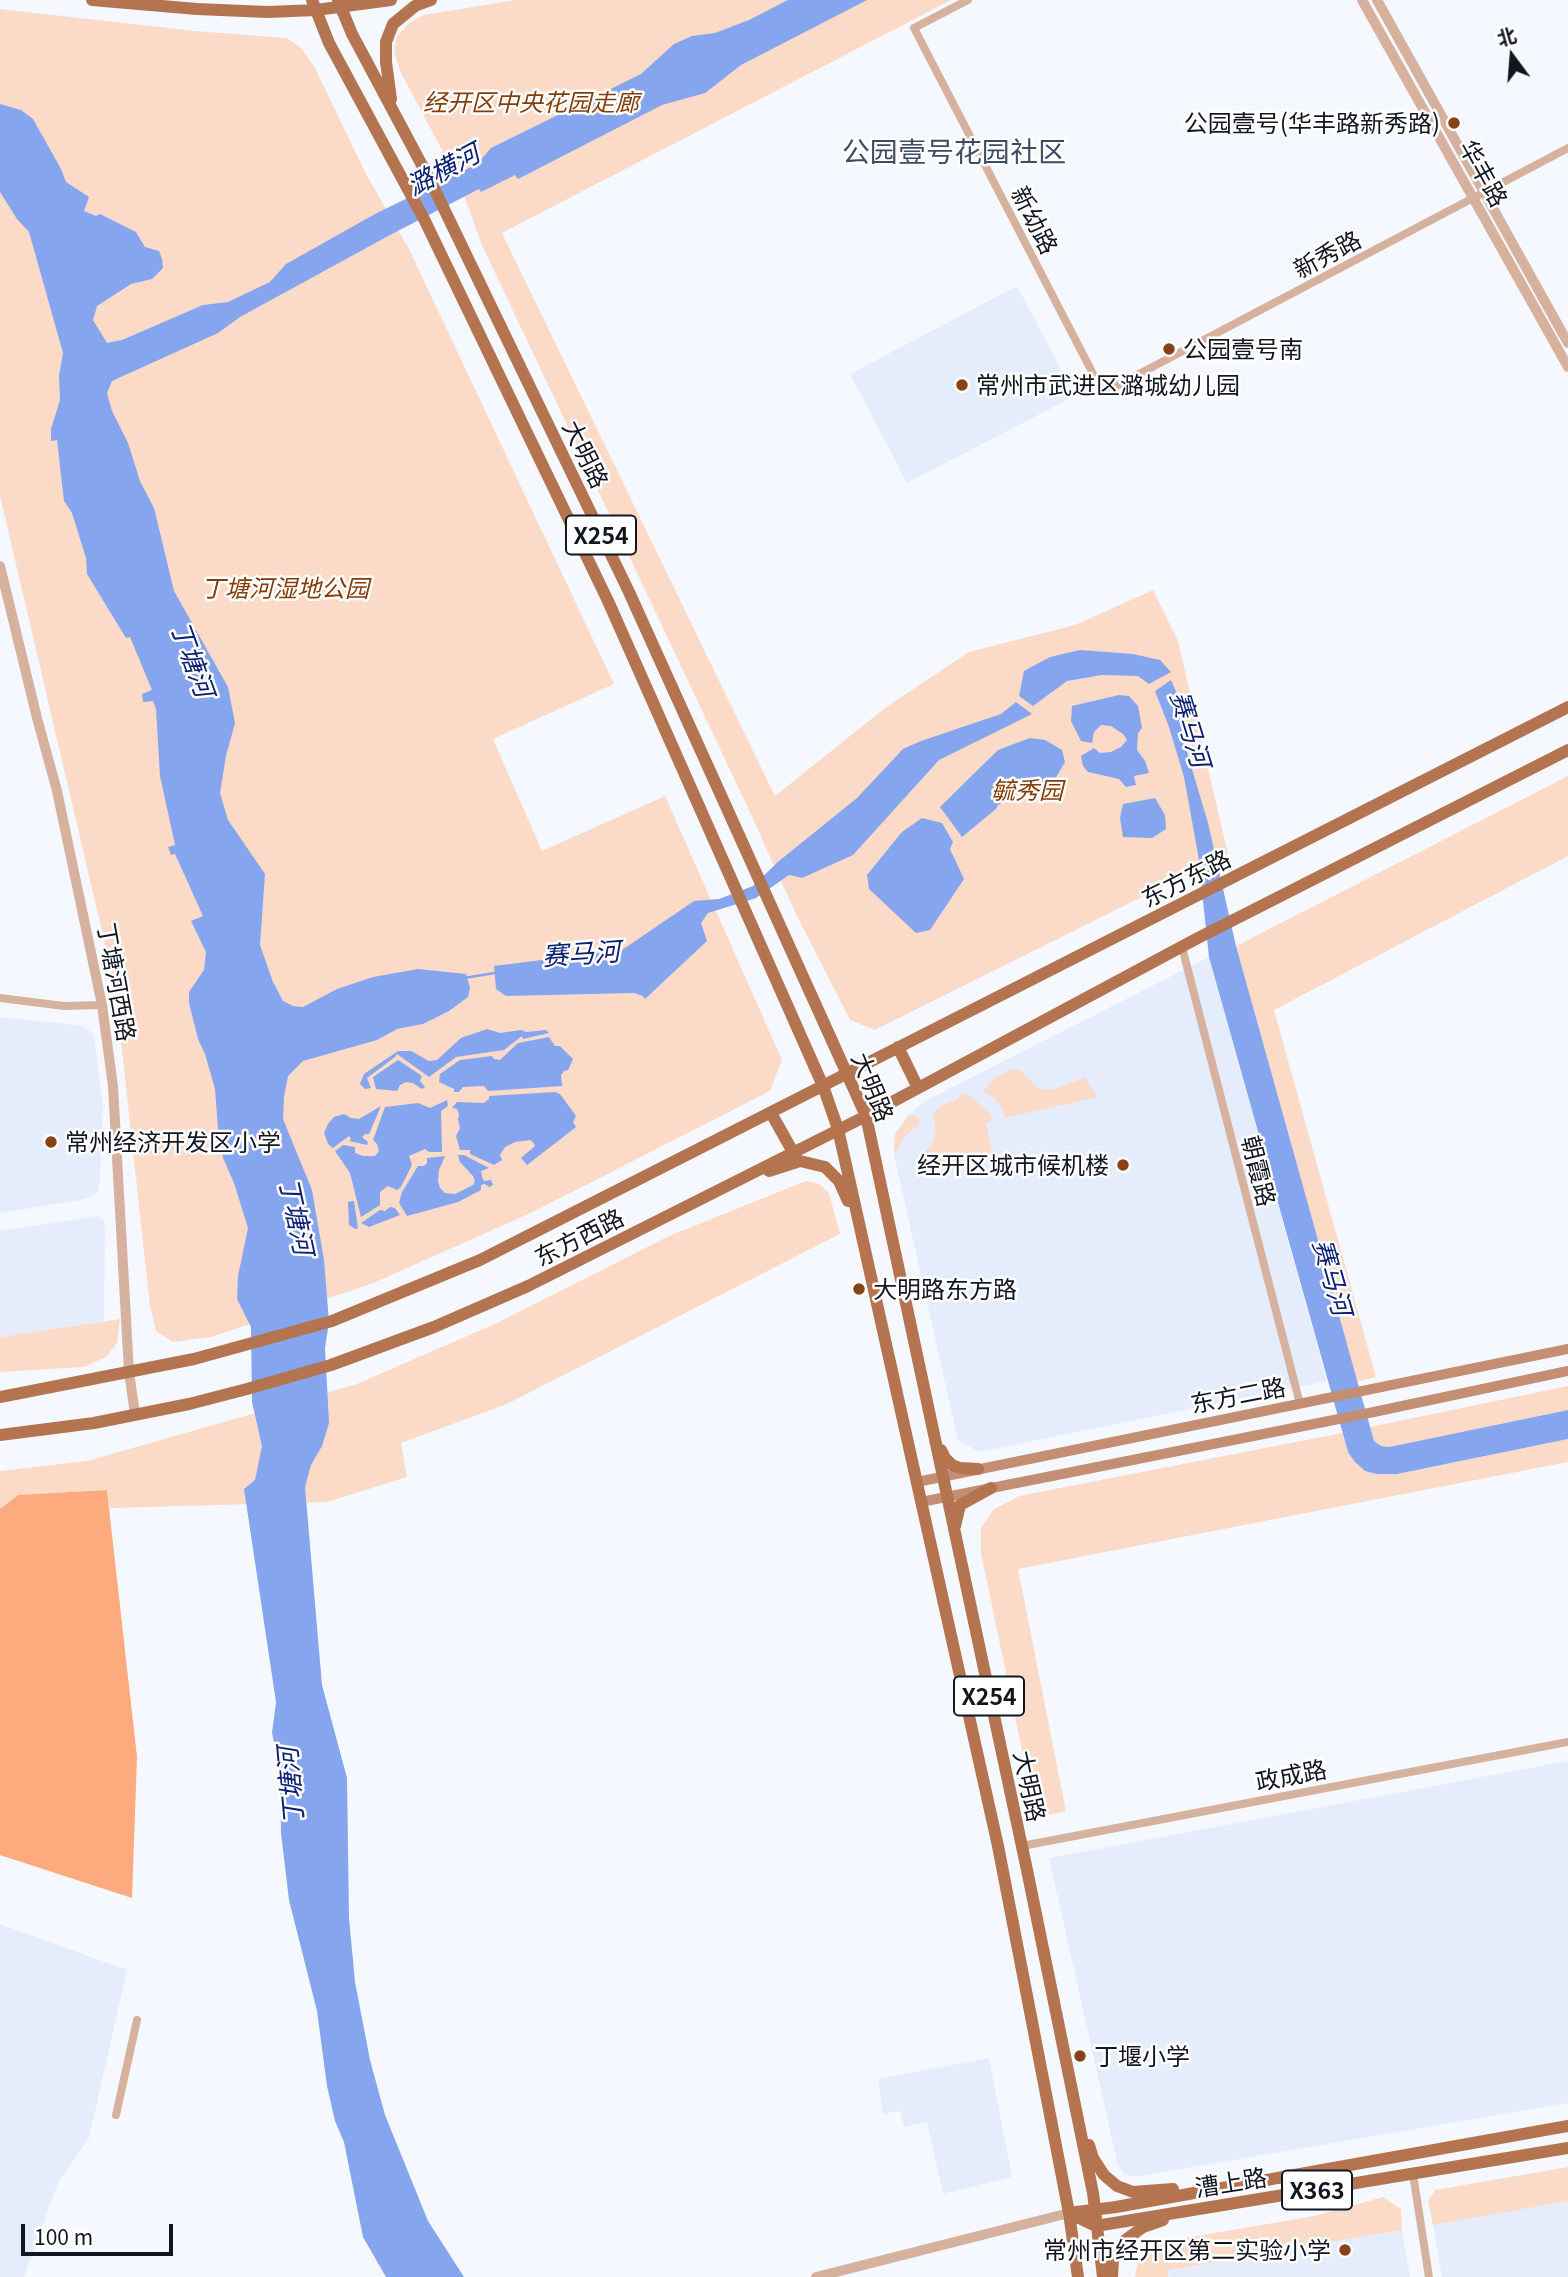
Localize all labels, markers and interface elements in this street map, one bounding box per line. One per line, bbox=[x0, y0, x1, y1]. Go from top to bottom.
text: 北 bbox=[1493, 20, 1519, 51]
north arrow bbox=[1477, 21, 1547, 91]
park label: 经开区中央花园走廊 bbox=[423, 88, 639, 116]
place label: 公园壹号(华丰路新秀路) bbox=[1184, 109, 1440, 137]
marker: 公园壹号(华丰路新秀路) bbox=[1446, 115, 1462, 131]
district label: 公园壹号花园社区 bbox=[842, 134, 1066, 168]
street label: 华丰路 bbox=[1454, 135, 1514, 211]
water label: 潞横河 bbox=[401, 137, 485, 201]
street label: 新幼路 bbox=[1006, 181, 1064, 259]
street label: 新秀路 bbox=[1288, 224, 1366, 284]
place label: 公园壹号南 bbox=[1183, 335, 1303, 363]
marker: 公园壹号南 bbox=[1161, 341, 1177, 357]
place label: 常州市武进区潞城幼儿园 bbox=[976, 371, 1240, 399]
marker: 常州市武进区潞城幼儿园 bbox=[954, 377, 970, 393]
street label: 大明路 bbox=[557, 415, 615, 493]
road number: X254 bbox=[566, 516, 636, 554]
park label: 丁塘河湿地公园 bbox=[201, 574, 369, 602]
water label: 丁塘河 bbox=[165, 617, 221, 701]
water label: 赛马河 bbox=[1165, 687, 1217, 771]
park label: 毓秀园 bbox=[991, 776, 1063, 804]
street label: 东方东路 bbox=[1137, 843, 1235, 913]
street label: 丁塘河西路 bbox=[92, 920, 142, 1044]
water label: 赛马河 bbox=[541, 935, 621, 971]
street label: 大明路 bbox=[846, 1048, 900, 1126]
place label: 常州经济开发区小学 bbox=[65, 1128, 281, 1156]
street label: 朝霞路 bbox=[1236, 1133, 1282, 1209]
marker: 常州经济开发区小学 bbox=[43, 1134, 59, 1150]
place label: 经开区城市候机楼 bbox=[917, 1151, 1109, 1179]
marker: 经开区城市候机楼 bbox=[1115, 1157, 1131, 1173]
water label: 丁塘河 bbox=[274, 1175, 320, 1257]
street label: 东方西路 bbox=[530, 1202, 628, 1272]
water label: 赛马河 bbox=[1307, 1235, 1359, 1319]
place label: 大明路东方路 bbox=[873, 1275, 1017, 1303]
marker: 大明路东方路 bbox=[851, 1281, 867, 1297]
street label: 东方二路 bbox=[1188, 1372, 1288, 1418]
road number: X254 bbox=[954, 1676, 1024, 1716]
water label: 丁塘河 bbox=[271, 1746, 309, 1826]
street label: 大明路 bbox=[1008, 1748, 1052, 1824]
street label: 政成路 bbox=[1253, 1754, 1329, 1796]
place label: 丁堰小学 bbox=[1094, 2042, 1190, 2070]
marker: 丁堰小学 bbox=[1072, 2048, 1088, 2064]
street label: 漕上路 bbox=[1193, 2162, 1269, 2202]
road number: X363 bbox=[1282, 2170, 1352, 2210]
scale bar bbox=[24, 2210, 177, 2254]
text: 100 m bbox=[34, 2221, 93, 2251]
place label: 常州市经开区第二实验小学 bbox=[1043, 2236, 1331, 2264]
marker: 常州市经开区第二实验小学 bbox=[1337, 2242, 1353, 2258]

